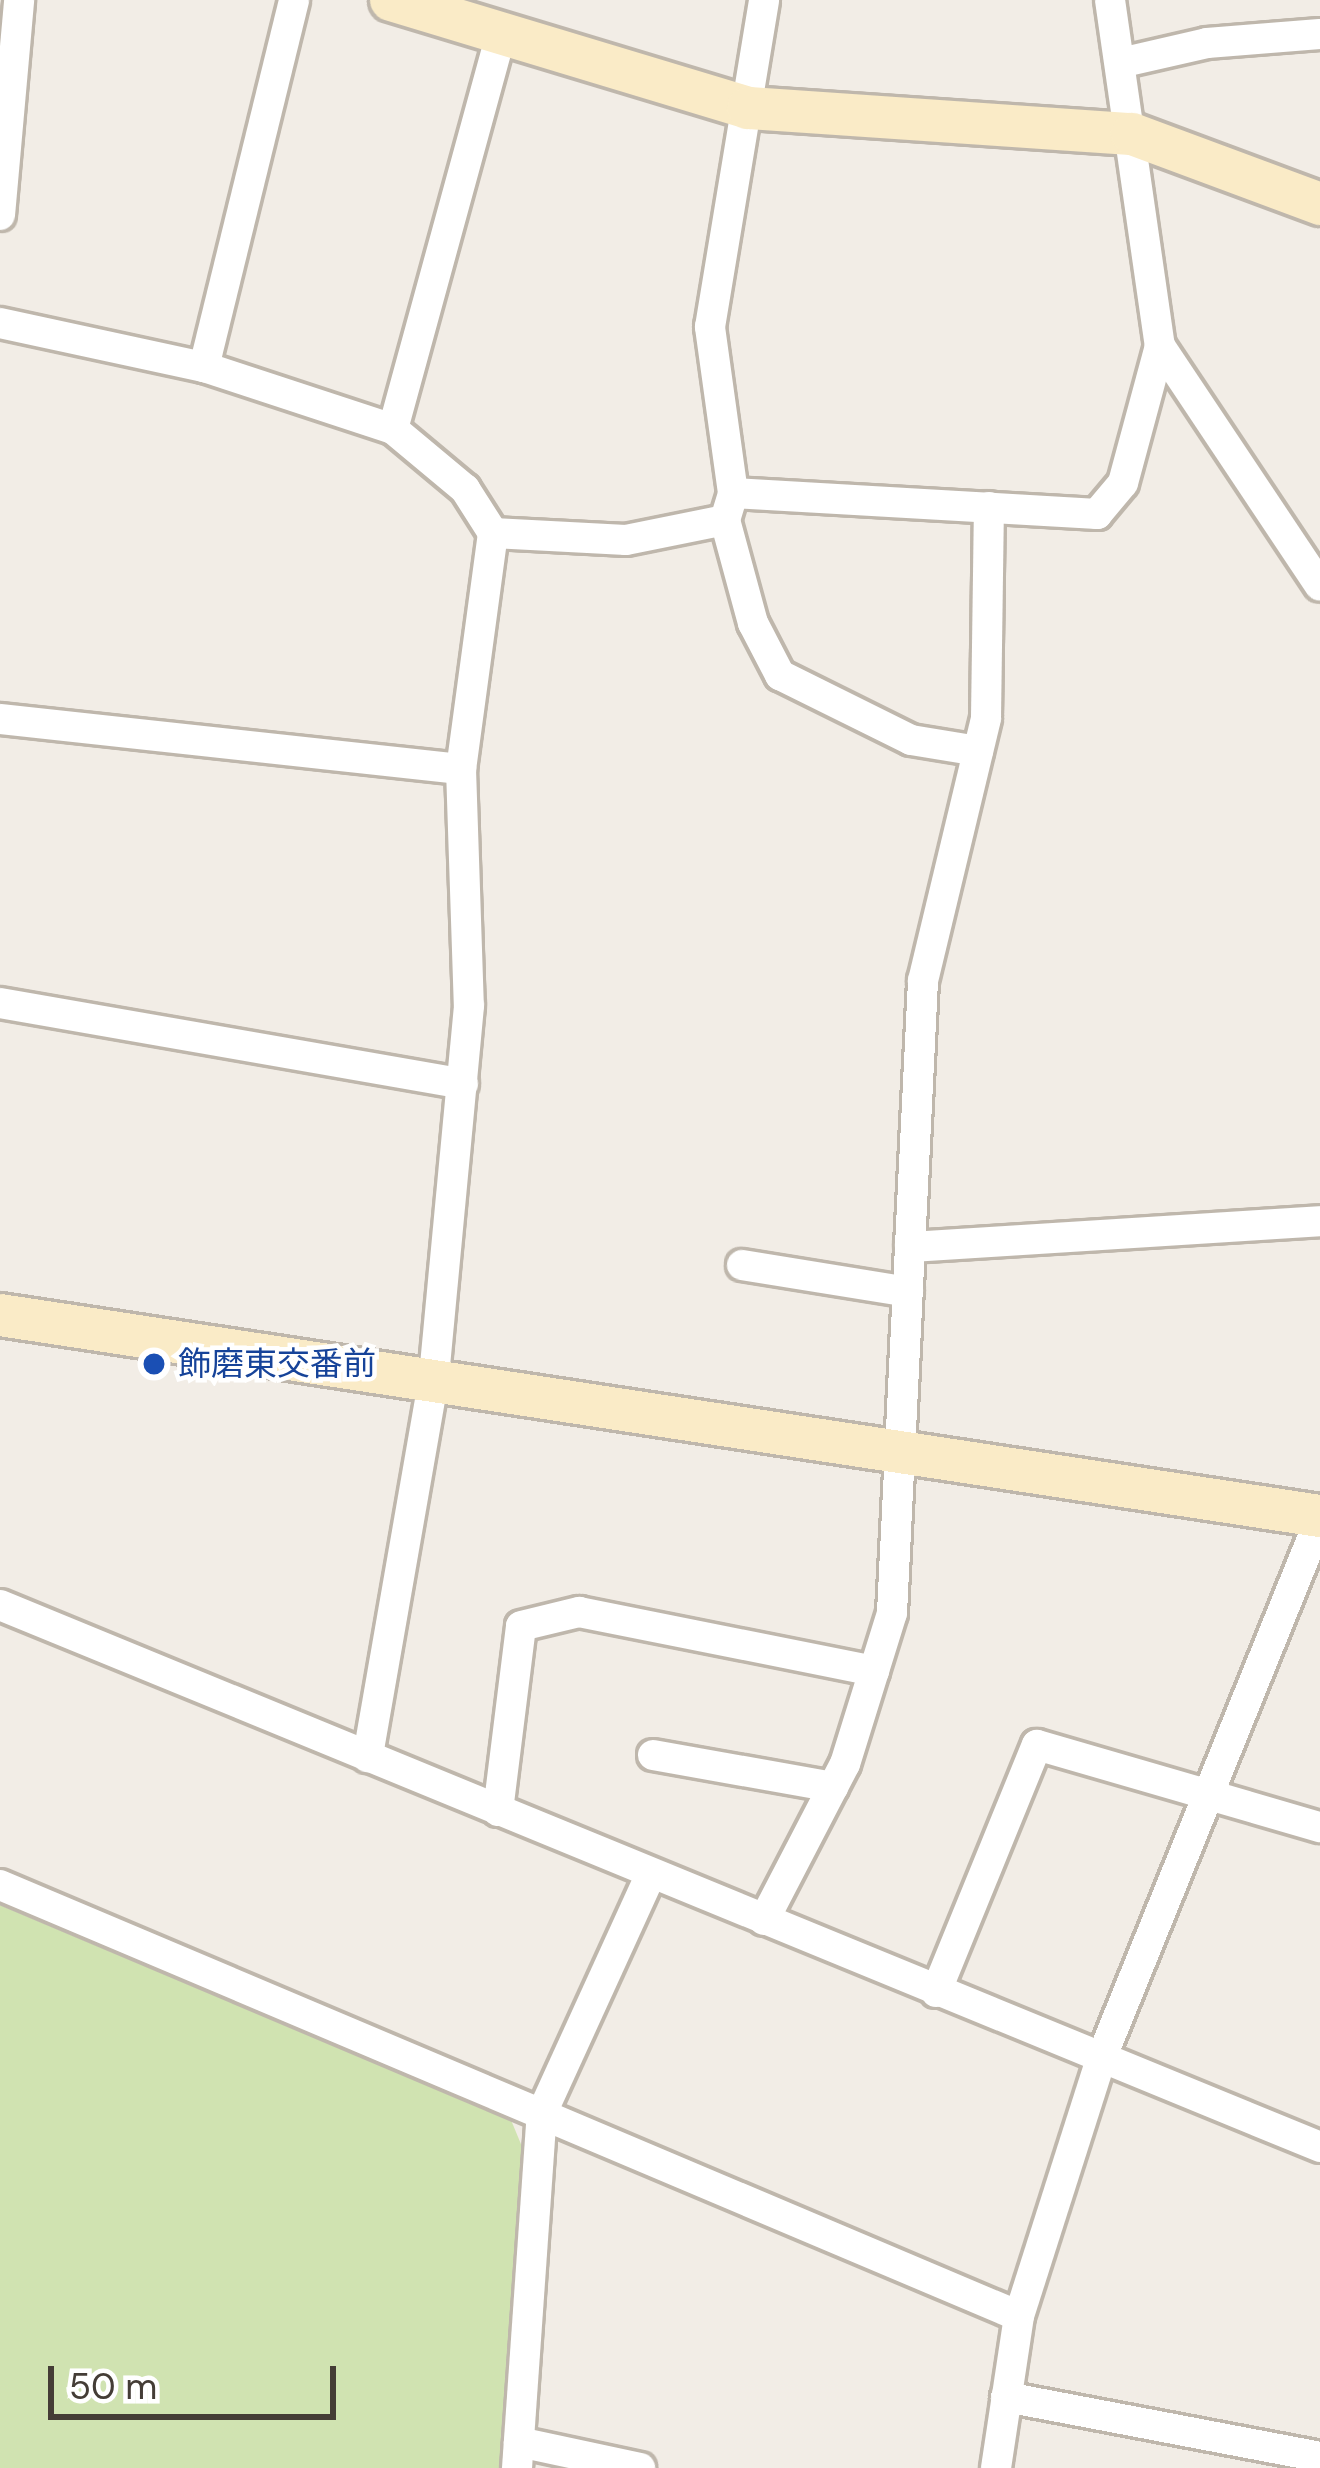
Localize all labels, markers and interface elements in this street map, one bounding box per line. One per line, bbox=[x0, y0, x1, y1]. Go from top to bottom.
place label: 飾磨東交番前 bbox=[178, 1344, 376, 1384]
marker: 飾磨東交番前 bbox=[141, 1351, 167, 1377]
scale bar bbox=[54, 2342, 342, 2416]
text: 50 m bbox=[69, 2363, 157, 2410]

